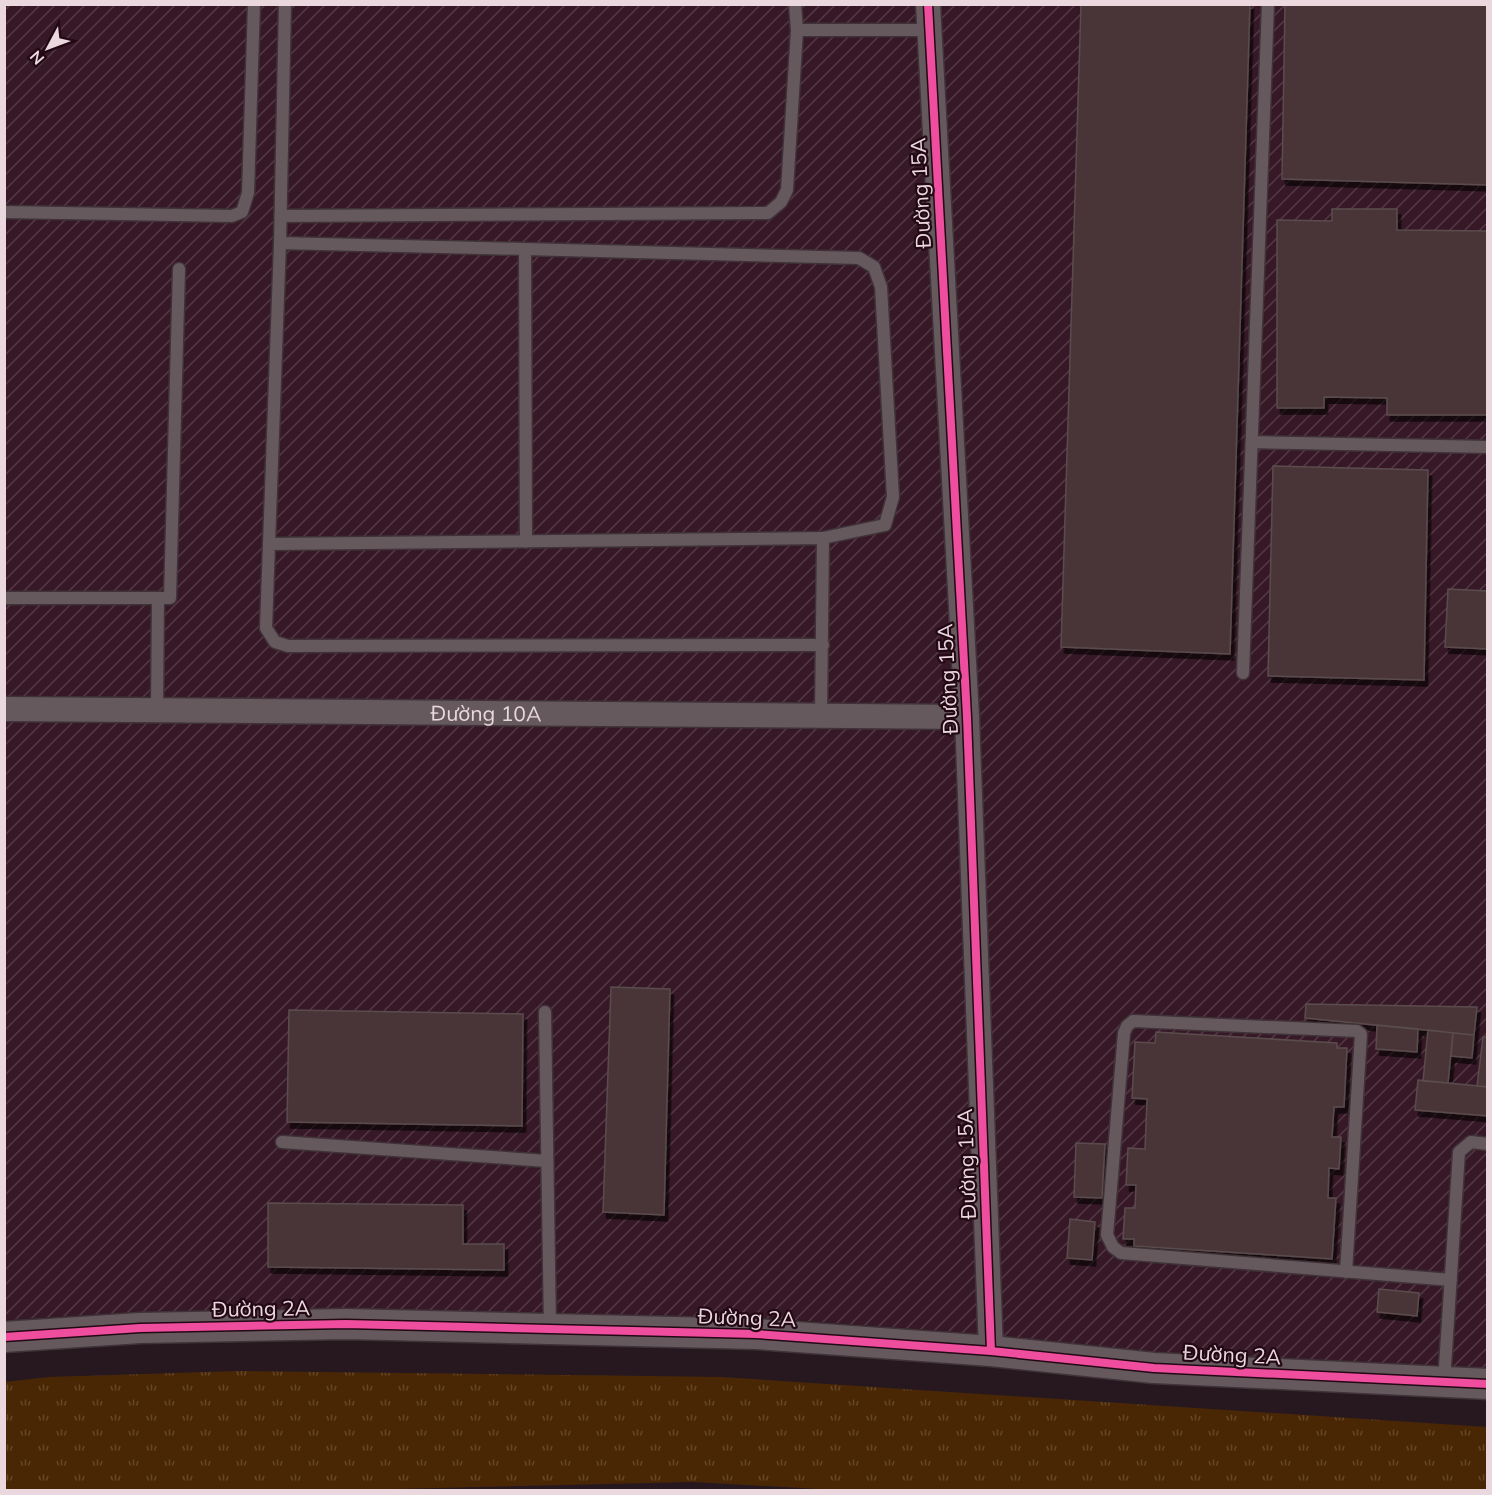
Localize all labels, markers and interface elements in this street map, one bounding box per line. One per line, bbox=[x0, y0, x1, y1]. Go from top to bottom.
north arrow bbox=[18, 18, 78, 78]
text: N bbox=[25, 47, 48, 69]
street label: Đường 15A bbox=[904, 136, 936, 249]
street label: Đường 15A bbox=[931, 622, 963, 735]
street label: Đường 10A bbox=[430, 700, 542, 726]
street label: Đường 15A bbox=[951, 1108, 981, 1220]
street label: Đường 2A bbox=[212, 1294, 311, 1322]
street label: Đường 2A bbox=[697, 1302, 797, 1332]
street label: Đường 2A bbox=[1182, 1338, 1282, 1370]

